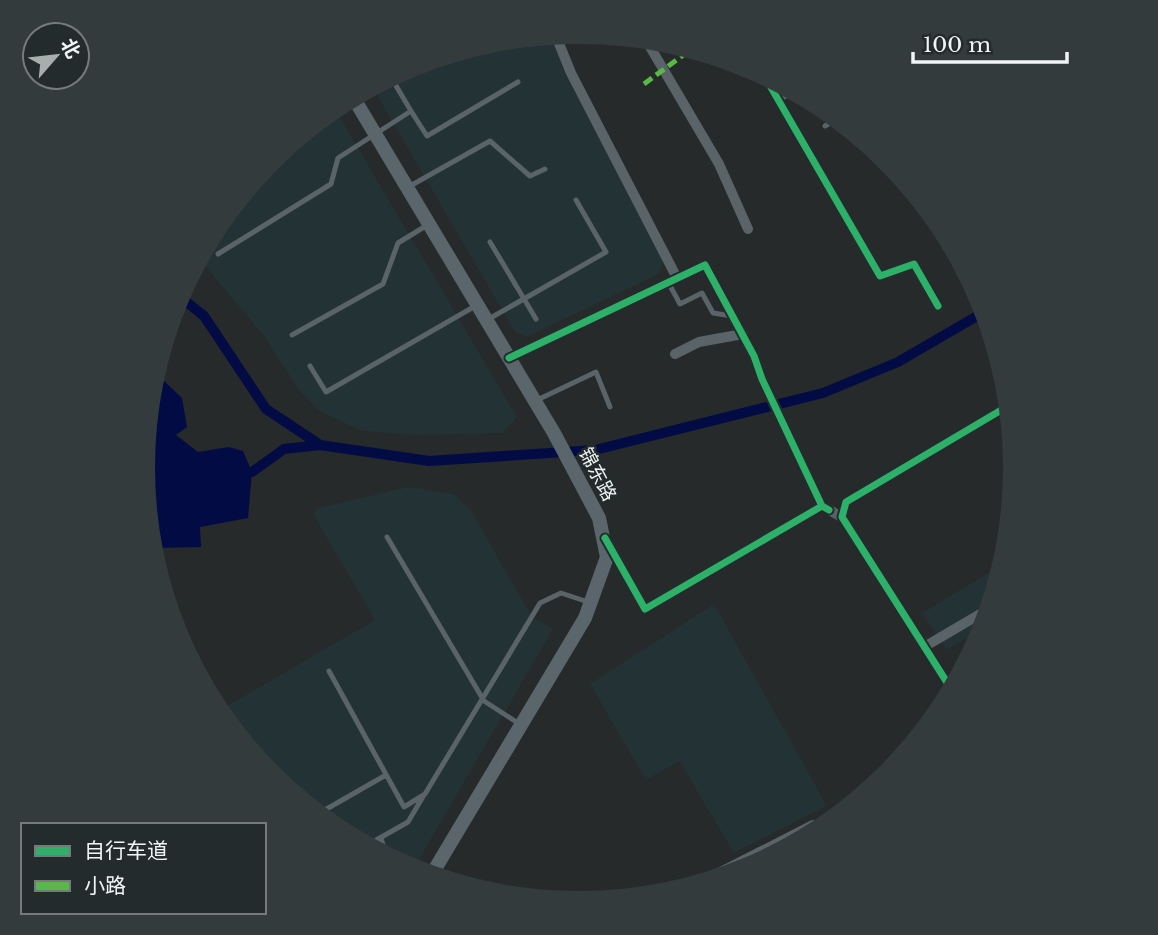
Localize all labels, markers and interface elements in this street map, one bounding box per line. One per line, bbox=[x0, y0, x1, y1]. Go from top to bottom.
north arrow bbox=[21, 21, 91, 91]
scale bar bbox=[913, 21, 1067, 65]
text: 100 m bbox=[923, 32, 991, 58]
text: 北 bbox=[56, 34, 85, 62]
street label: 锦东路 bbox=[574, 444, 621, 505]
legend bbox=[21, 823, 266, 914]
text: 自行车道 bbox=[84, 838, 168, 864]
text: 小路 bbox=[84, 873, 126, 899]

